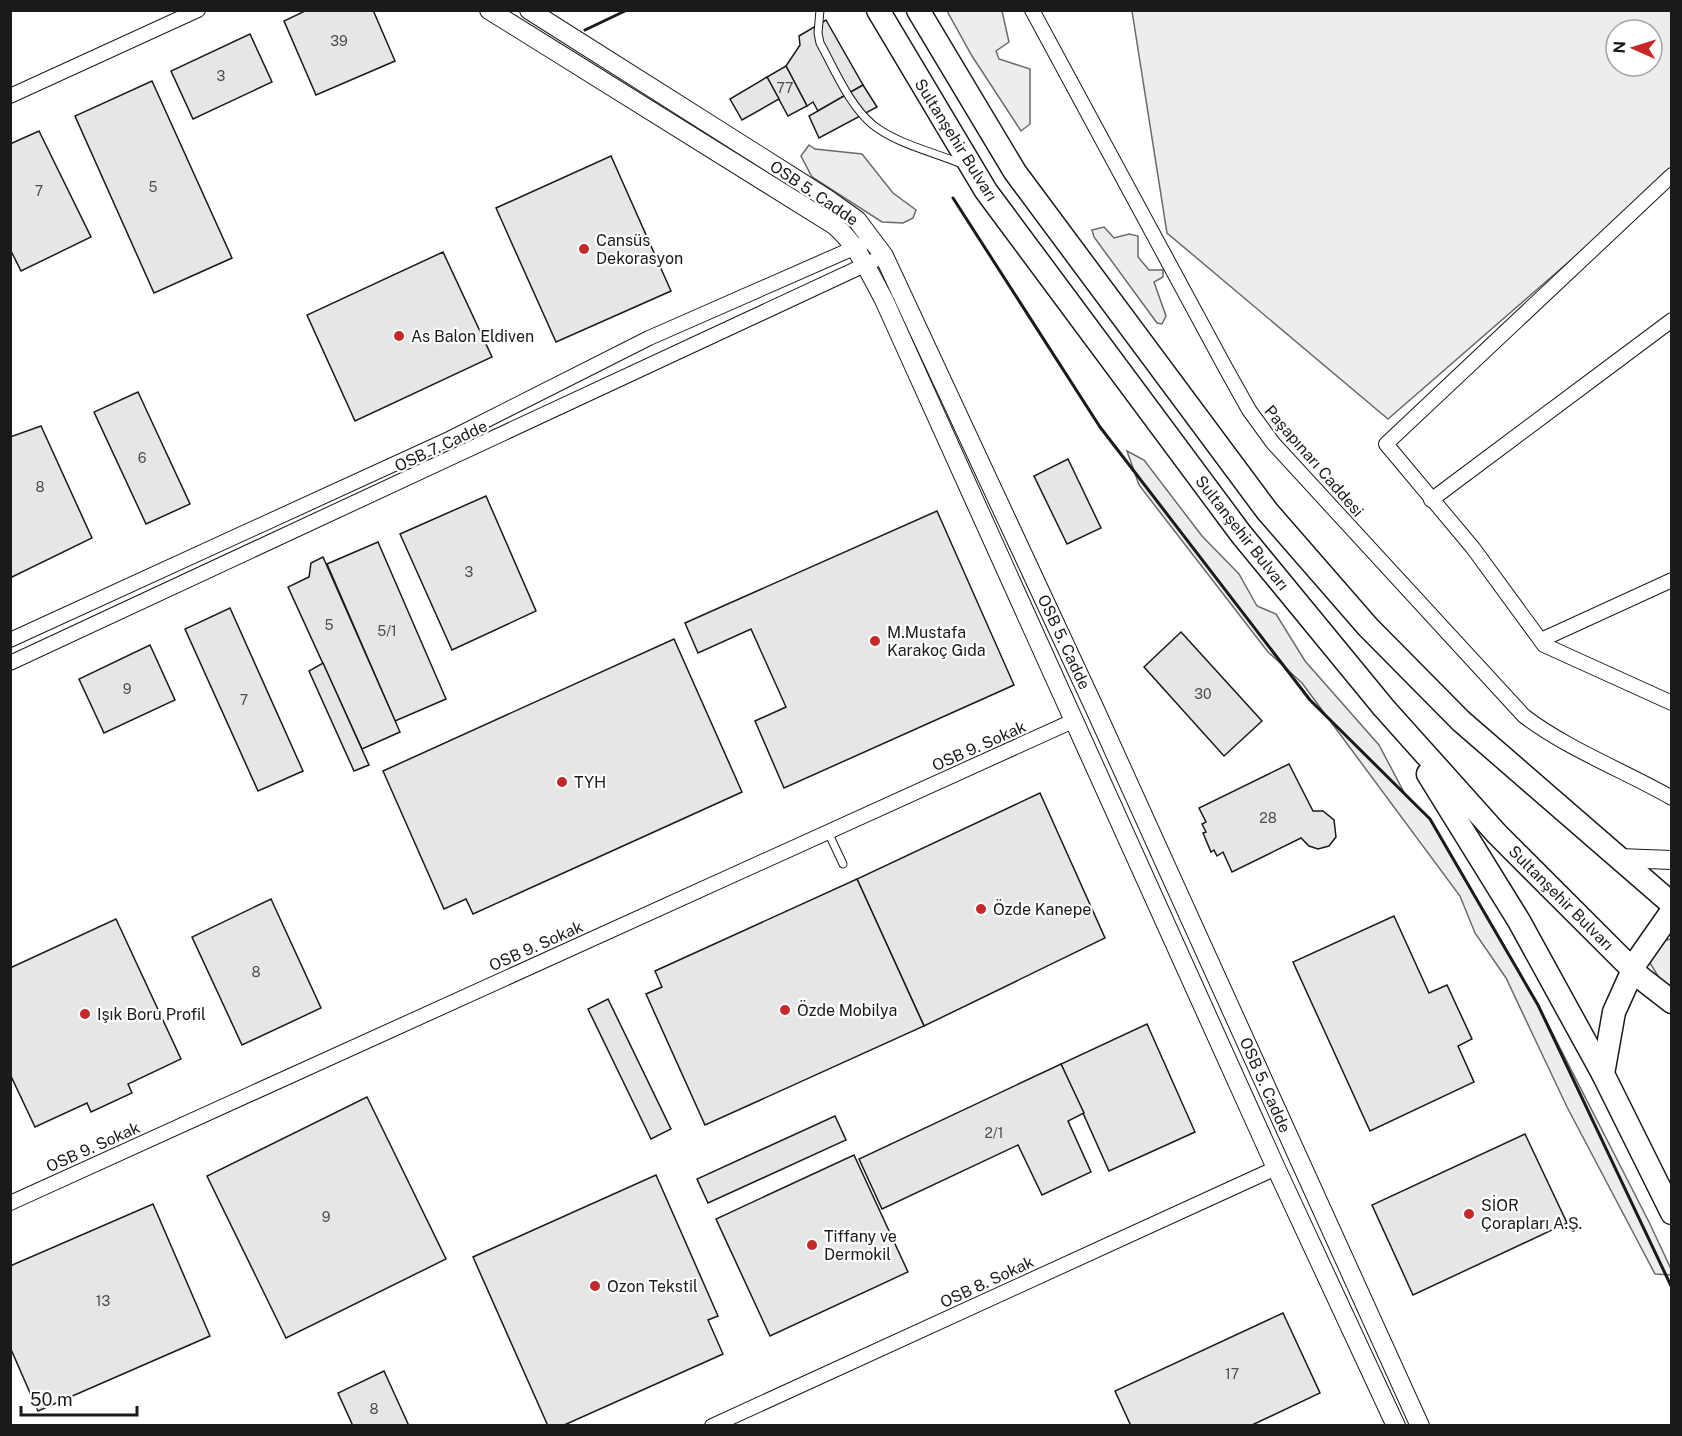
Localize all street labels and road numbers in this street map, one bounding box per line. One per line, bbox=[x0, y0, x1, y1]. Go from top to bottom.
street label: Sultanşehir Bulvarı bbox=[911, 75, 1001, 205]
street label: OSB 5. Cadde bbox=[766, 156, 862, 230]
street label: Paşapınarı Caddesi bbox=[1260, 401, 1368, 521]
street label: OSB 7. Cadde bbox=[392, 416, 490, 476]
street label: Sultanşehir Bulvarı bbox=[1191, 472, 1293, 594]
street label: OSB 5. Cadde bbox=[1034, 592, 1094, 692]
street label: OSB 9. Sokak bbox=[929, 717, 1029, 775]
street label: Sultanşehir Bulvarı bbox=[1505, 842, 1617, 954]
street label: OSB 9. Sokak bbox=[486, 917, 586, 975]
street label: OSB 5. Cadde bbox=[1235, 1034, 1295, 1136]
street label: OSB 9. Sokak bbox=[43, 1118, 143, 1176]
street label: OSB 8. Sokak bbox=[937, 1252, 1037, 1312]

